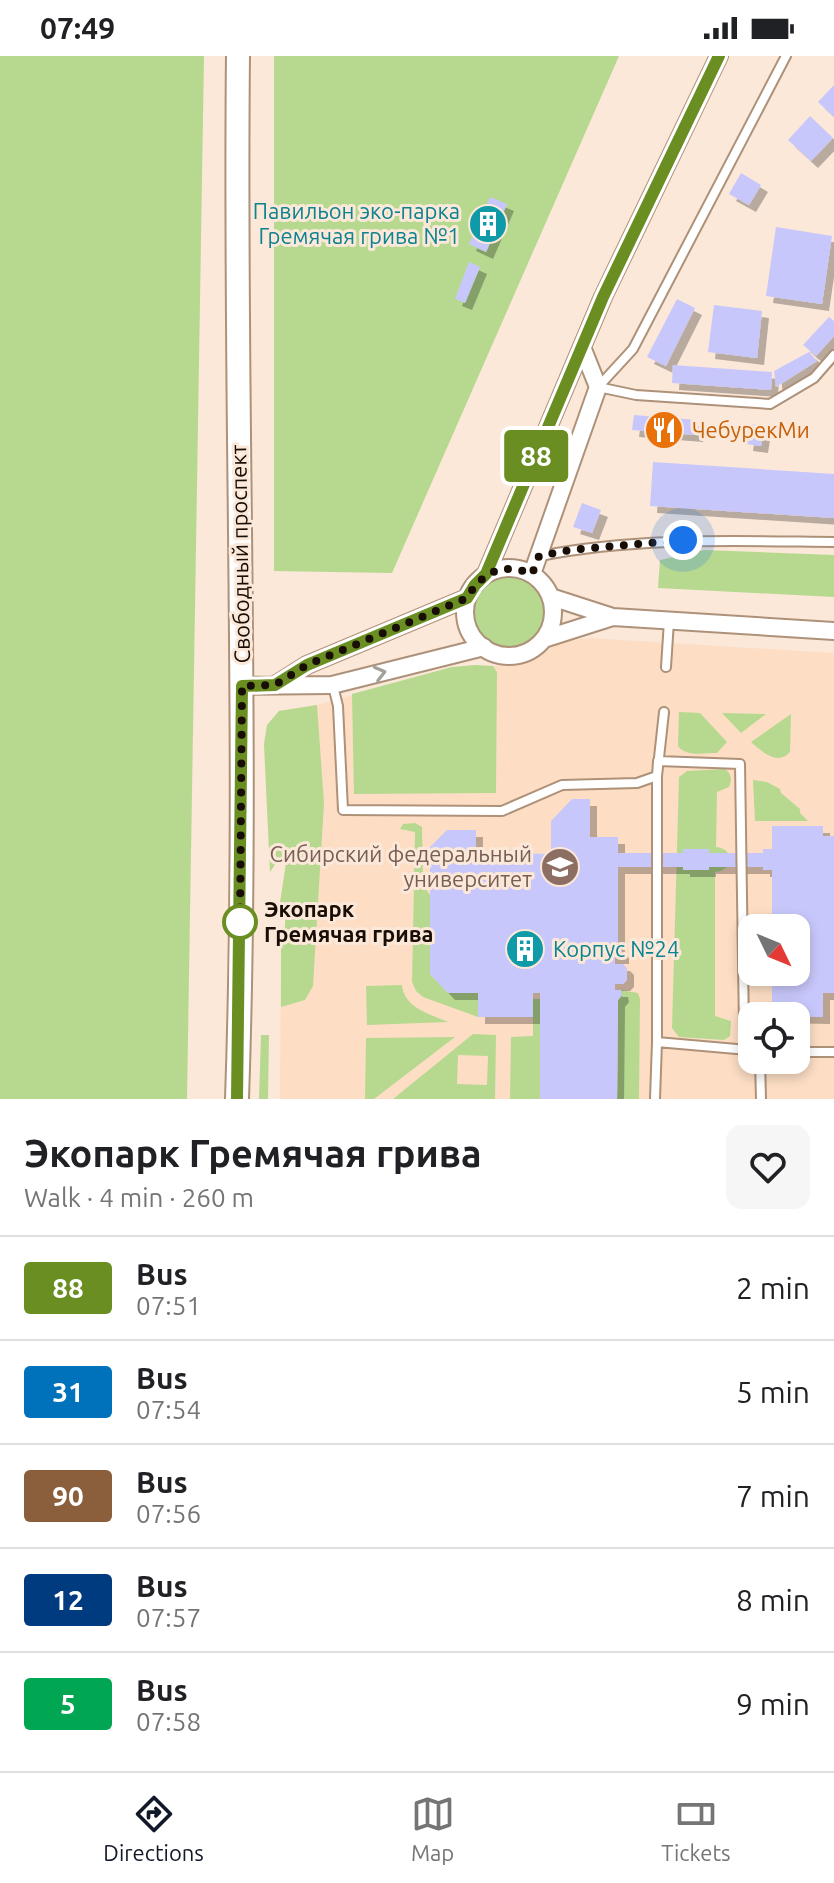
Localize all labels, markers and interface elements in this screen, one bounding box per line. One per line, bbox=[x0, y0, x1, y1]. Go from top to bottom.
text: 07:49 bbox=[40, 11, 115, 45]
place label: Павильон эко-парка Гремячая грива №1 bbox=[253, 198, 460, 248]
building icon: Павильон эко-парка Гремячая грива №1 bbox=[467, 203, 509, 245]
restaurant icon: ЧебурекМи bbox=[643, 409, 685, 451]
place label: ЧебурекМи bbox=[692, 417, 810, 442]
line badge: 88 bbox=[500, 430, 572, 482]
text: 88 bbox=[520, 440, 552, 471]
street label: Свободный проспект bbox=[225, 444, 254, 664]
your location bbox=[663, 520, 703, 560]
one-way arrow bbox=[372, 665, 386, 682]
place label: Сибирский федеральный университет bbox=[270, 841, 532, 891]
school or university icon: Сибирский федеральный университет bbox=[539, 846, 581, 888]
place label: Экопарк Гремячая грива bbox=[264, 896, 434, 946]
marker: Экопарк Гремячая грива bbox=[223, 905, 257, 939]
north arrow bbox=[738, 914, 810, 986]
map controls bbox=[738, 914, 810, 1074]
building icon: Корпус №24 bbox=[504, 928, 546, 970]
place label: Корпус №24 bbox=[553, 936, 679, 961]
button: locate bbox=[738, 1002, 810, 1074]
button: heart bbox=[726, 1125, 810, 1209]
text: Экопарк Гремячая грива bbox=[24, 1132, 482, 1174]
text: Walk · 4 min · 260 m bbox=[24, 1183, 254, 1212]
text: Bus bbox=[136, 1257, 188, 1291]
text: 2 min bbox=[736, 1271, 810, 1305]
text: 88 bbox=[52, 1272, 84, 1303]
text: 07:51 bbox=[136, 1291, 201, 1320]
text: Bus bbox=[136, 1361, 188, 1395]
text: 5 min bbox=[736, 1375, 810, 1409]
text: 31 bbox=[52, 1376, 84, 1407]
text: 07:54 bbox=[136, 1395, 201, 1424]
text: Bus bbox=[136, 1465, 188, 1499]
text: 7 min bbox=[736, 1479, 810, 1513]
text: 90 bbox=[52, 1480, 84, 1511]
text: 07:56 bbox=[136, 1499, 201, 1528]
text: Bus bbox=[136, 1569, 188, 1603]
text: 8 min bbox=[736, 1583, 810, 1617]
text: 12 bbox=[52, 1584, 84, 1615]
text: 07:57 bbox=[136, 1603, 201, 1632]
text: Bus bbox=[136, 1673, 188, 1707]
text: 9 min bbox=[736, 1687, 810, 1721]
text: 5 bbox=[60, 1688, 76, 1719]
text: 07:58 bbox=[136, 1707, 201, 1736]
tab: Directions bbox=[103, 1792, 204, 1865]
tab: Map bbox=[411, 1792, 455, 1865]
tab: Tickets bbox=[661, 1792, 731, 1865]

